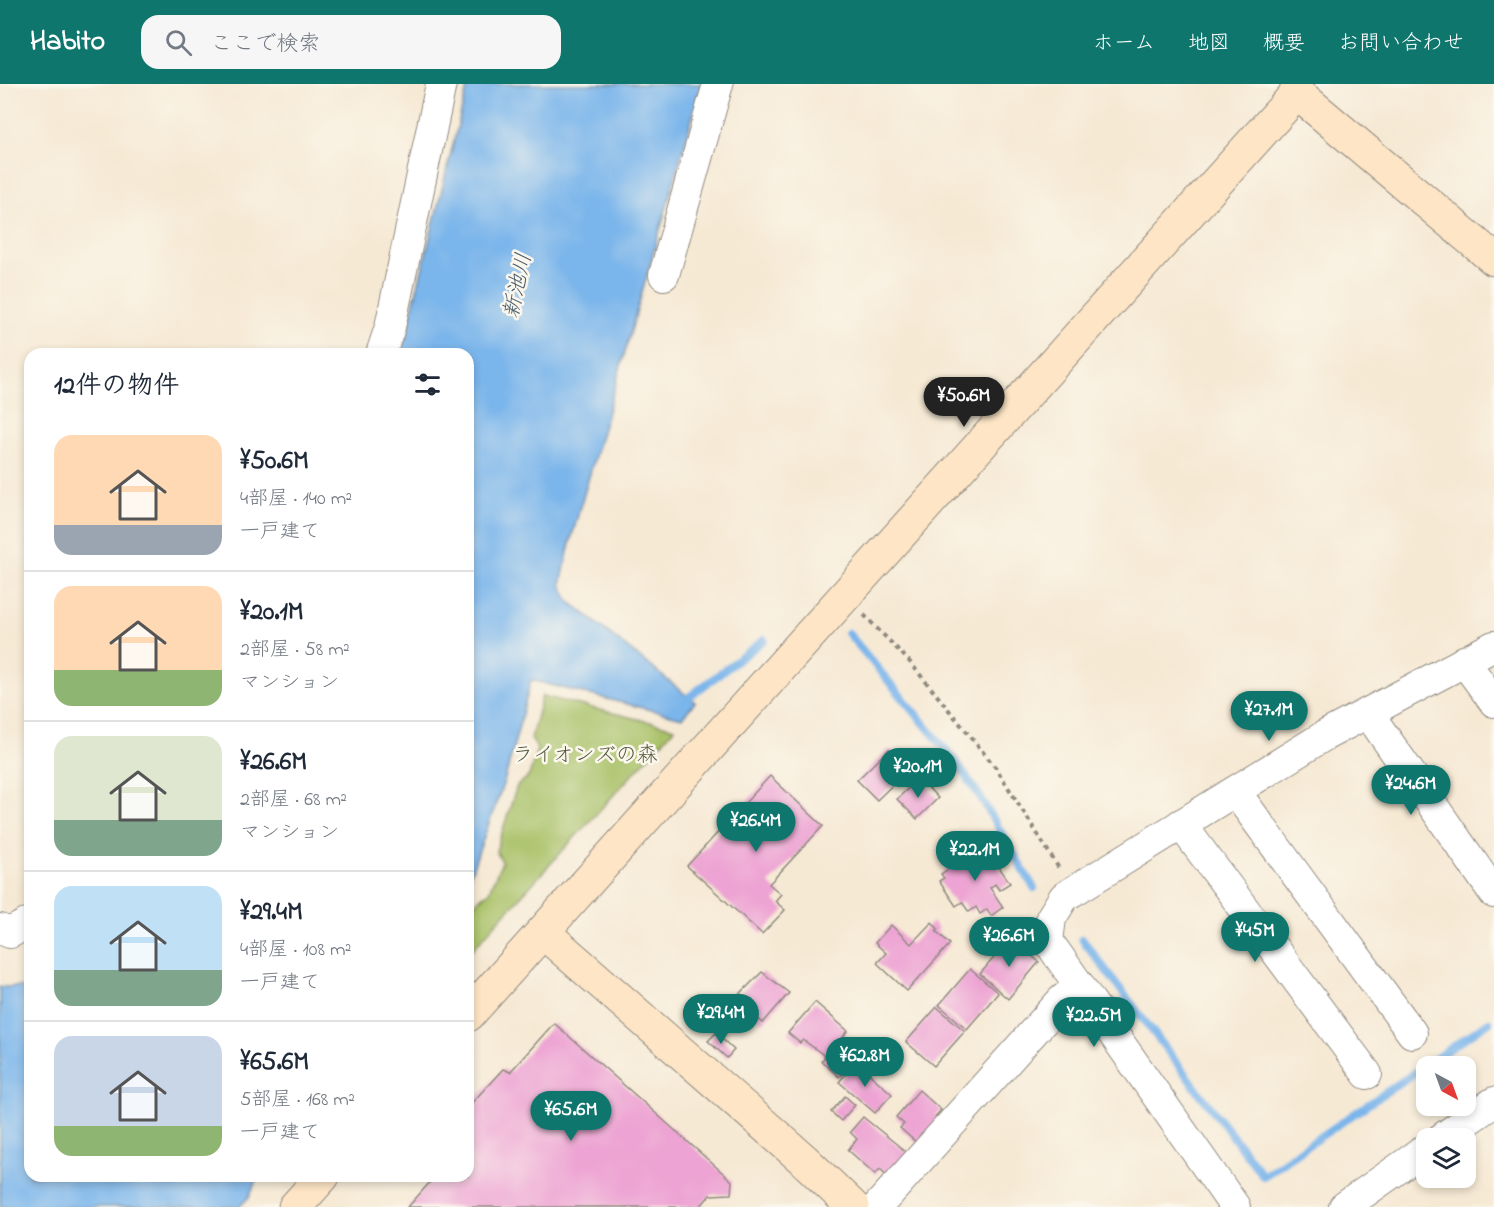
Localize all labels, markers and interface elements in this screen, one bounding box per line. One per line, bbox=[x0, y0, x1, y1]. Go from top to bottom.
search box bbox=[141, 15, 561, 69]
text: Habito bbox=[30, 22, 105, 63]
icon: search bbox=[162, 26, 195, 59]
text: ここで検索 bbox=[210, 29, 320, 61]
text: ホーム bbox=[1093, 29, 1155, 59]
text: 地図 bbox=[1188, 29, 1230, 59]
text: 概要 bbox=[1263, 29, 1305, 59]
text: お問い合わせ bbox=[1338, 29, 1464, 59]
water label: 新池川 bbox=[496, 250, 542, 322]
text: 12件の物件 bbox=[54, 368, 179, 406]
icon: filters bbox=[411, 368, 444, 401]
pin: ¥50.6M bbox=[915, 377, 1013, 428]
text: ¥50.6M bbox=[938, 382, 990, 411]
text: ¥50.6M bbox=[240, 443, 309, 481]
icon: home bbox=[102, 459, 174, 531]
text: 4部屋 · 140 m² bbox=[240, 485, 352, 514]
text: 一戸建て bbox=[240, 518, 320, 547]
text: ¥20.1M bbox=[240, 594, 304, 632]
icon: home bbox=[102, 610, 174, 682]
text: 2部屋 · 58 m² bbox=[240, 636, 350, 665]
text: マンション bbox=[240, 669, 339, 698]
pin: ¥27.1M bbox=[1220, 691, 1318, 742]
text: ¥27.1M bbox=[1245, 696, 1293, 725]
park label: ライオンズの森 bbox=[512, 741, 658, 771]
text: ¥26.6M bbox=[240, 744, 307, 782]
pin: ¥20.1M bbox=[869, 748, 967, 799]
text: ¥20.1M bbox=[894, 753, 942, 782]
icon: home bbox=[102, 760, 174, 832]
pin: ¥24.6M bbox=[1362, 765, 1460, 816]
text: ¥24.6M bbox=[1386, 770, 1437, 799]
text: 2部屋 · 68 m² bbox=[240, 786, 347, 815]
pin: ¥26.4M bbox=[707, 802, 805, 853]
text: ¥26.4M bbox=[731, 807, 782, 836]
text: マンション bbox=[240, 819, 339, 848]
pin: ¥22.1M bbox=[926, 831, 1024, 882]
text: ¥22.1M bbox=[950, 836, 1000, 865]
text: ¥29.4M bbox=[240, 894, 303, 932]
icon: home bbox=[102, 910, 174, 982]
pin: ¥45M bbox=[1219, 912, 1291, 963]
pin: ¥26.6M bbox=[960, 917, 1058, 968]
text: ¥45M bbox=[1235, 917, 1275, 946]
text: ¥26.6M bbox=[983, 922, 1035, 951]
text: 4部屋 · 108 m² bbox=[240, 936, 351, 965]
text: 一戸建て bbox=[240, 969, 320, 998]
pin: ¥29.4M bbox=[672, 994, 770, 1045]
pin: ¥22.5M bbox=[1045, 997, 1143, 1048]
text: ¥29.4M bbox=[697, 999, 745, 1028]
text: ¥22.5M bbox=[1066, 1002, 1122, 1031]
pin: ¥62.8M bbox=[816, 1037, 914, 1088]
text: ¥62.8M bbox=[840, 1042, 890, 1071]
text: ¥65.6M bbox=[240, 1044, 309, 1082]
north arrow bbox=[1416, 1056, 1476, 1116]
map controls bbox=[1416, 1056, 1476, 1188]
icon: home bbox=[102, 1060, 174, 1132]
text: 5部屋 · 168 m² bbox=[240, 1086, 355, 1115]
pin: ¥65.6M bbox=[522, 1091, 620, 1142]
text: ¥65.6M bbox=[544, 1096, 598, 1125]
text: 一戸建て bbox=[240, 1119, 320, 1148]
button: layers bbox=[1416, 1128, 1476, 1188]

